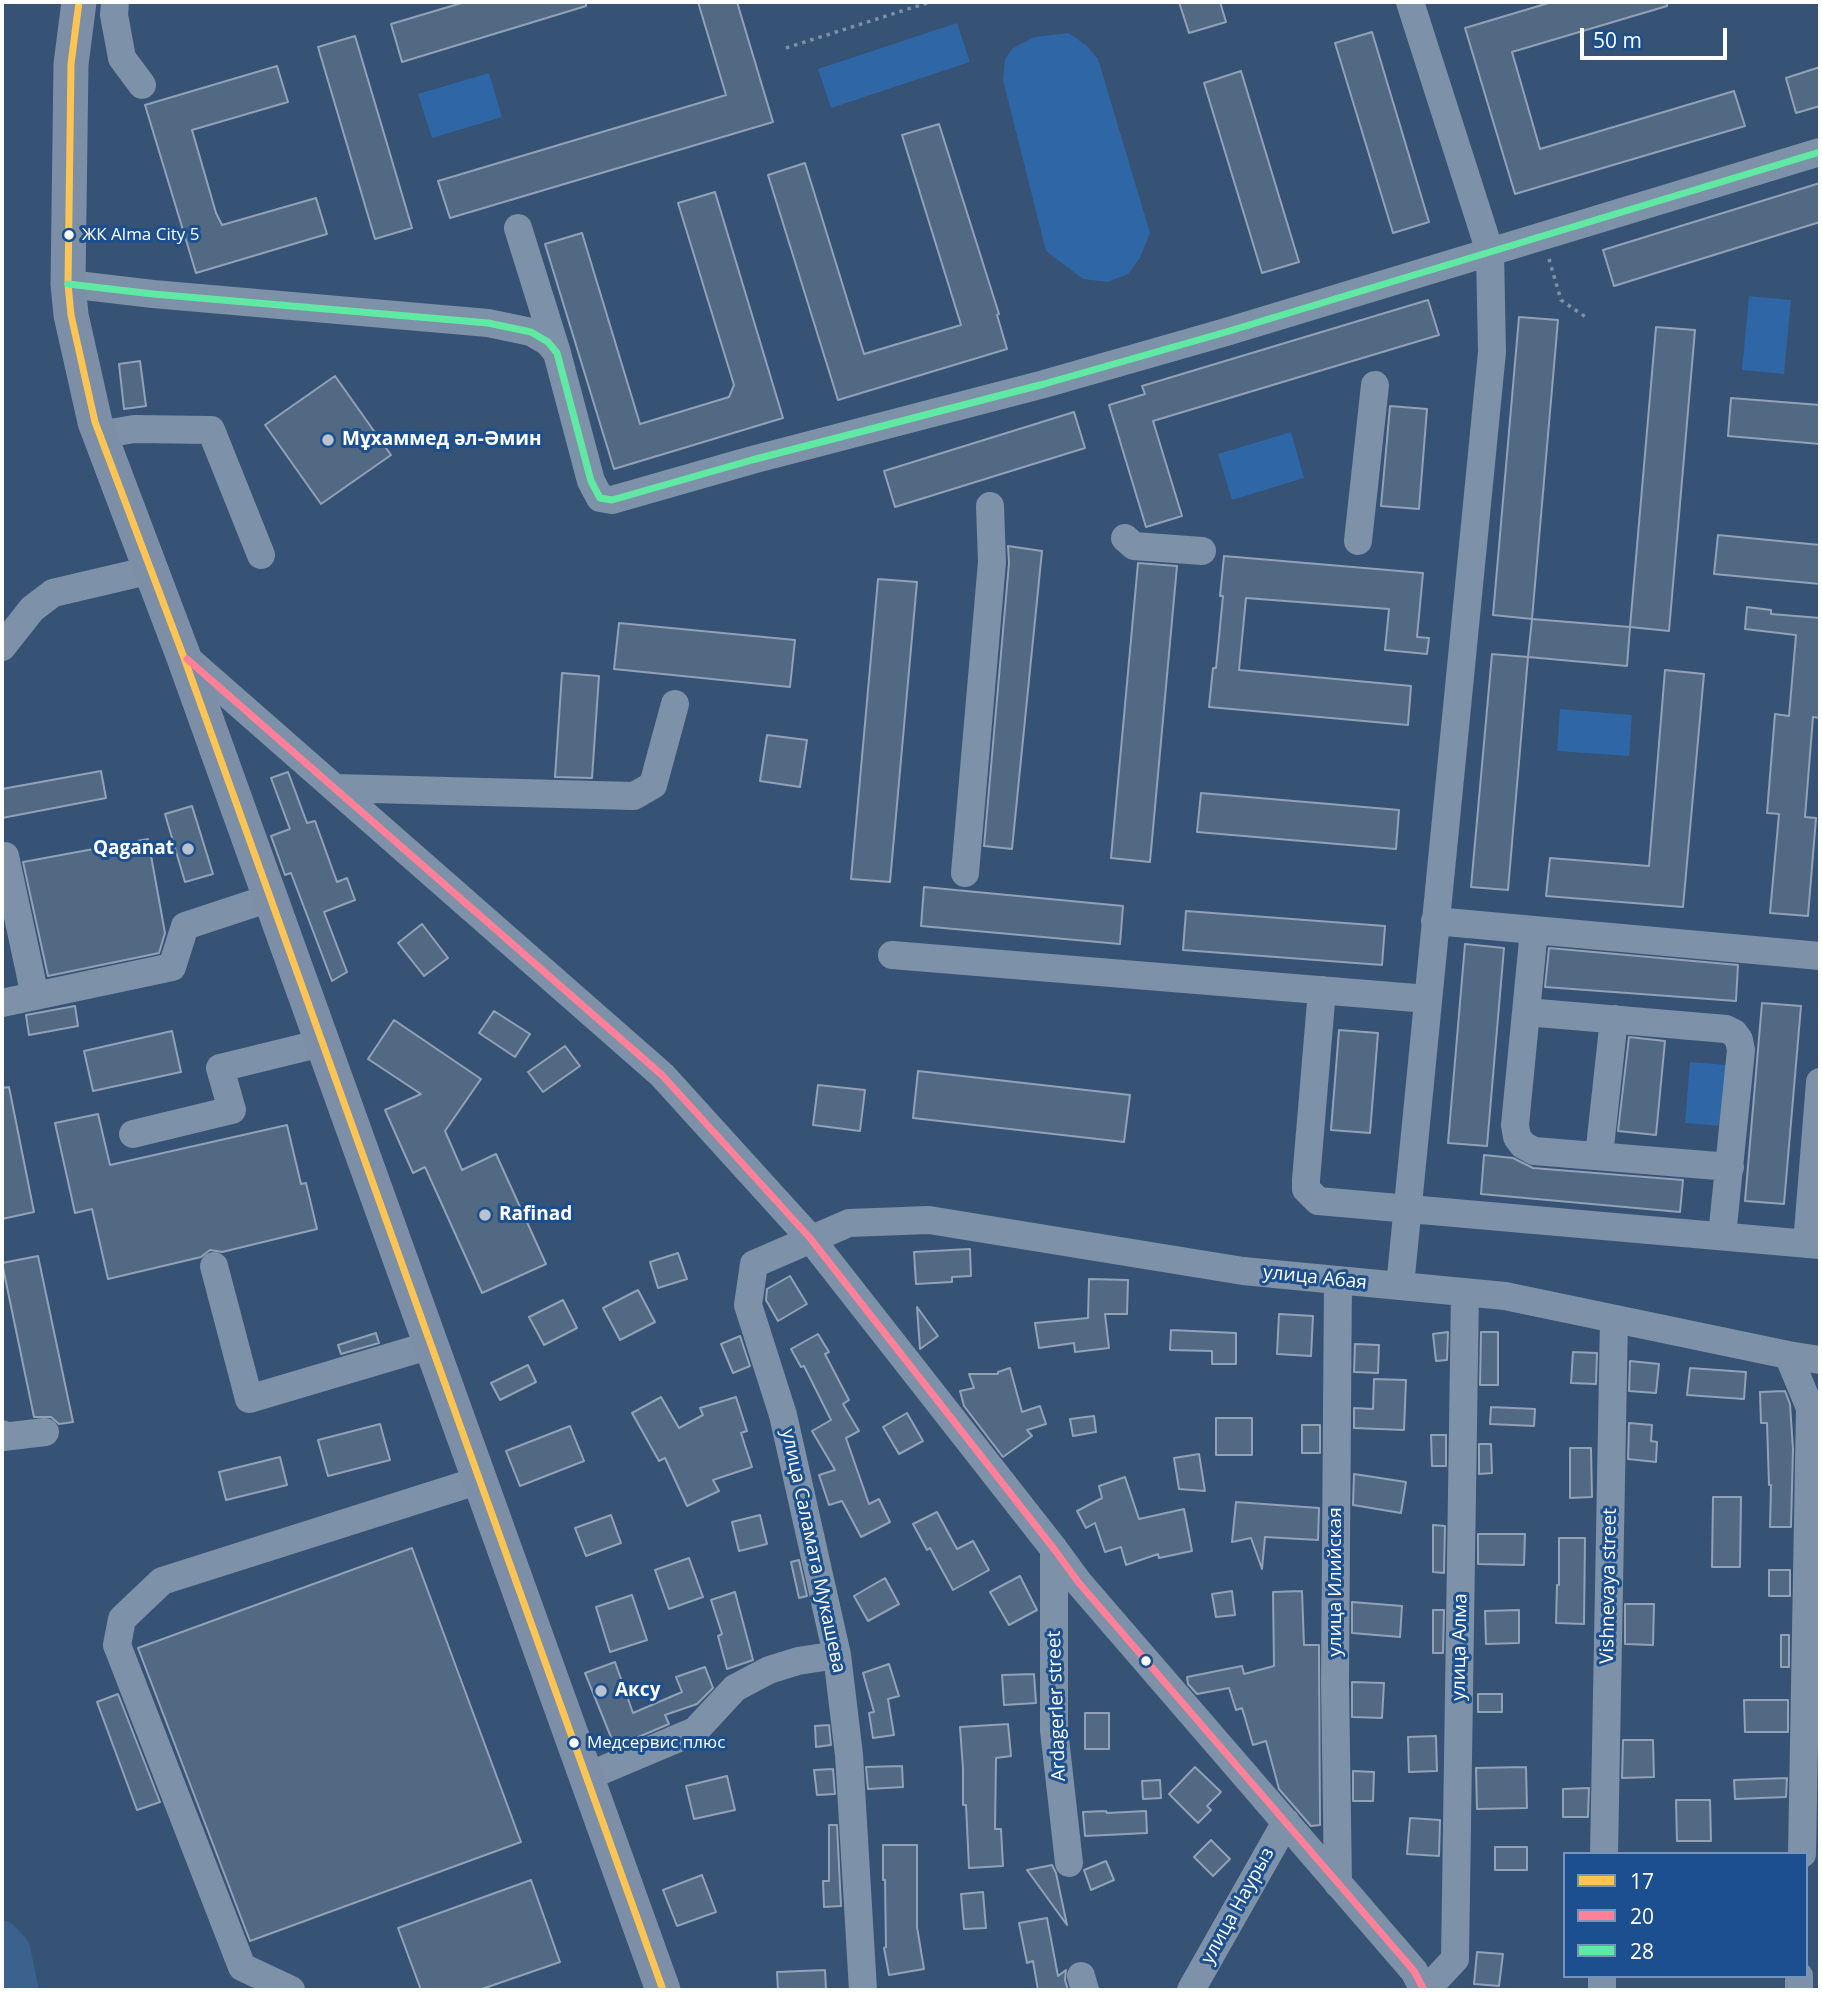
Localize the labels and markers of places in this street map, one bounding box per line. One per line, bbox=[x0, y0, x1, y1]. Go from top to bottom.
place label: ЖК Alma City 5 bbox=[82, 225, 199, 245]
marker: ЖК Alma City 5 bbox=[62, 228, 76, 242]
place label: Мұхаммед әл-Әмин bbox=[342, 429, 542, 451]
marker: Мұхаммед әл-Әмин bbox=[320, 432, 336, 448]
place label: Qaganat bbox=[93, 838, 174, 860]
marker: Qaganat bbox=[180, 841, 196, 857]
place label: Rafinad bbox=[499, 1204, 572, 1226]
marker: Rafinad bbox=[477, 1207, 493, 1223]
unlabelled marker bbox=[1139, 1654, 1153, 1668]
place label: Аксу bbox=[615, 1680, 660, 1702]
marker: Аксу bbox=[593, 1683, 609, 1699]
place label: Медсервис плюс bbox=[587, 1733, 725, 1753]
marker: Медсервис плюс bbox=[567, 1736, 581, 1750]

